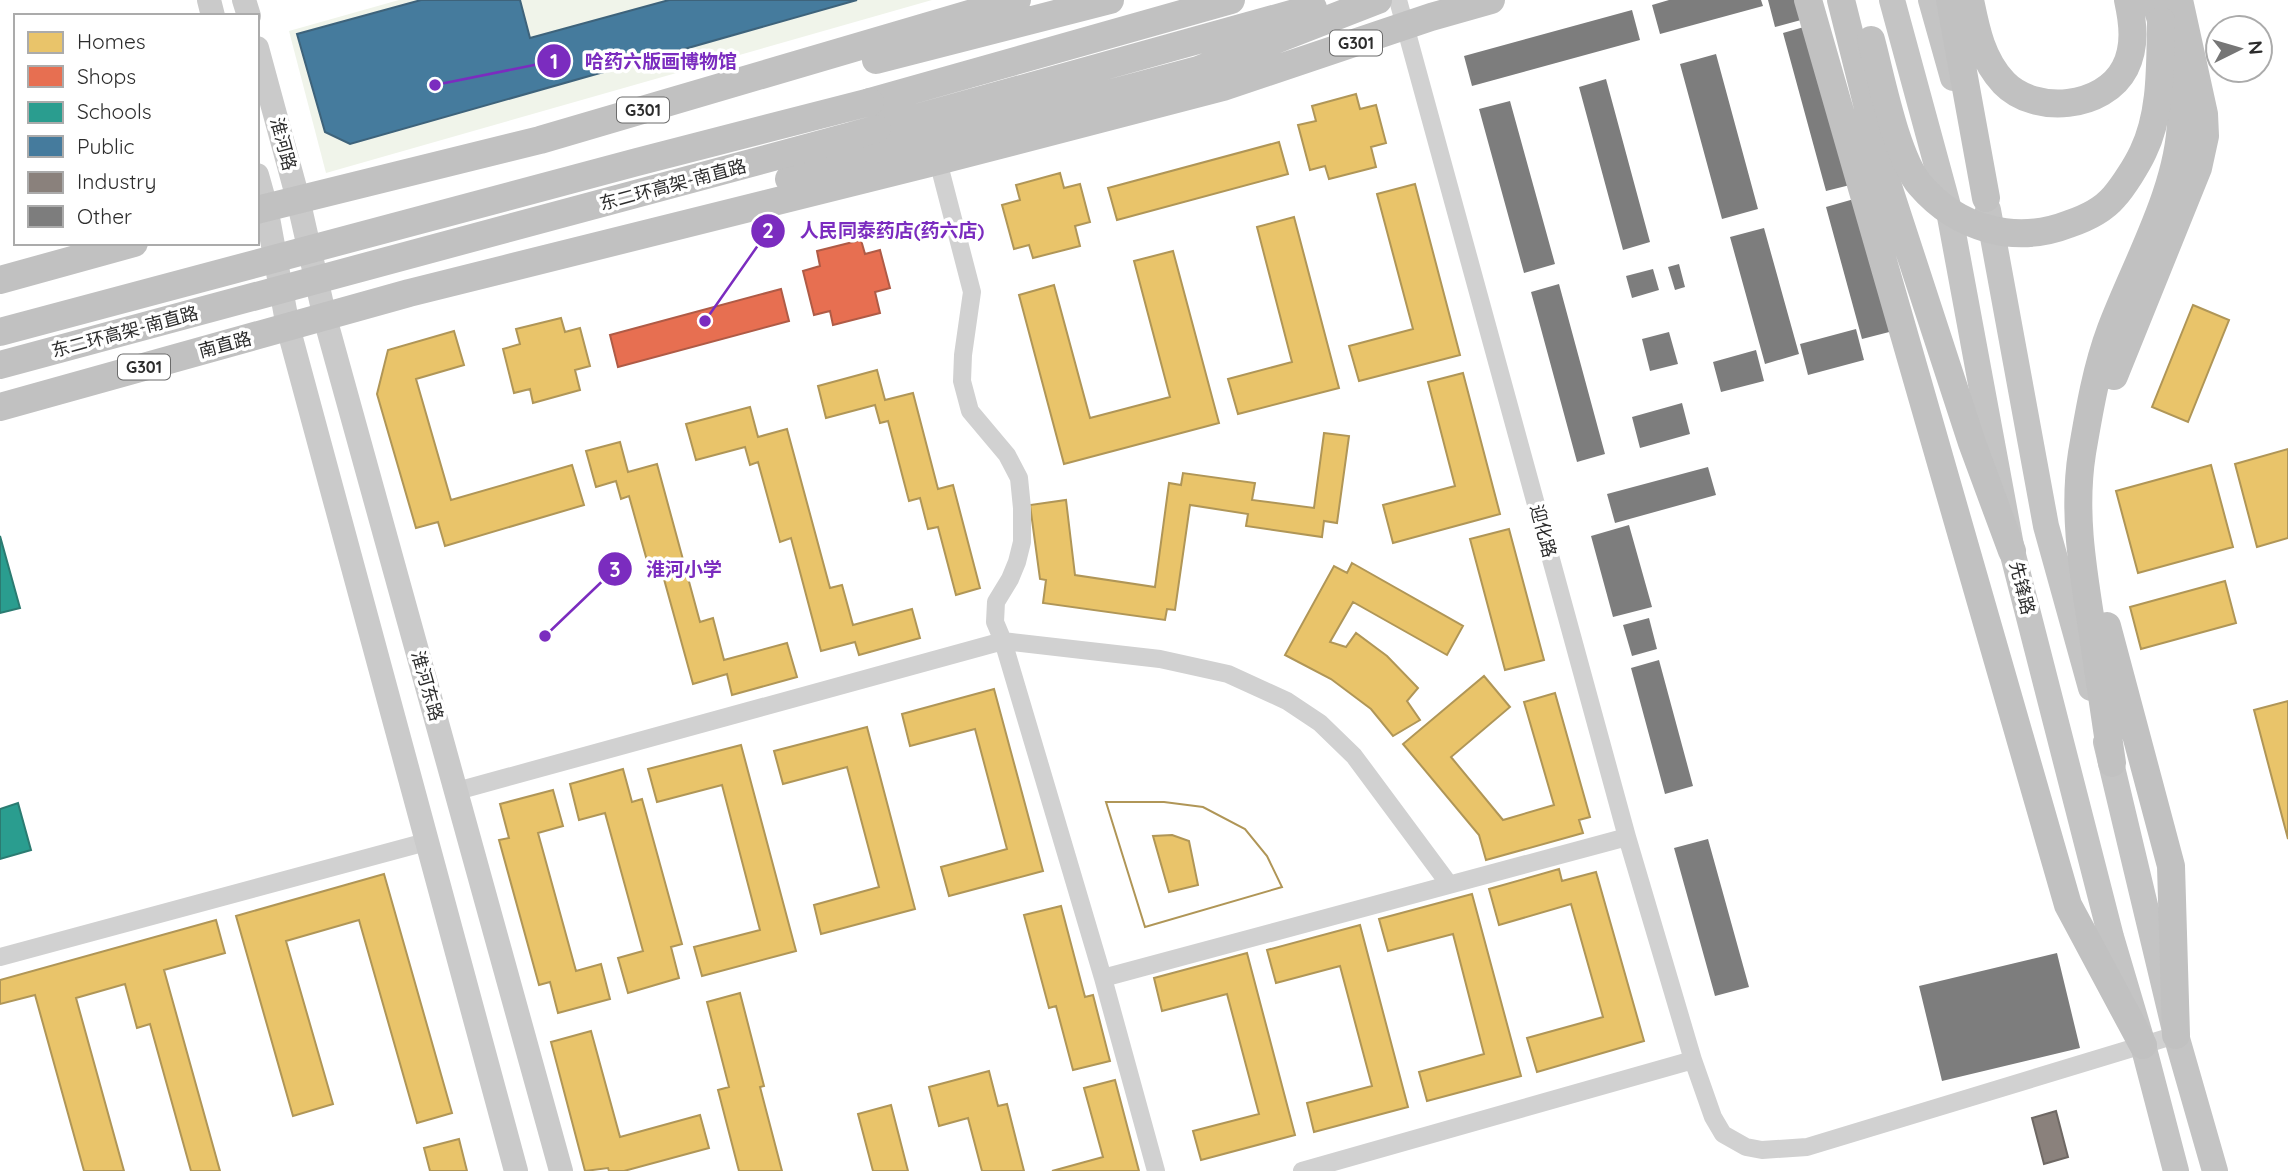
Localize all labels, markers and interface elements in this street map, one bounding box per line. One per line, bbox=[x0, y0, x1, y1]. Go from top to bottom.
legend bbox=[14, 14, 259, 245]
north arrow bbox=[2204, 14, 2274, 84]
text: Homes bbox=[77, 28, 146, 54]
road number: G301 bbox=[1330, 31, 1382, 56]
text: N bbox=[2243, 40, 2268, 56]
callout: 哈药六版画博物馆 bbox=[536, 41, 751, 81]
text: 1 bbox=[550, 48, 558, 74]
text: 哈药六版画博物馆 bbox=[585, 49, 737, 73]
text: Shops bbox=[77, 63, 136, 89]
road number: G301 bbox=[617, 97, 669, 122]
text: Schools bbox=[77, 98, 152, 124]
street label: 淮河路 bbox=[265, 115, 302, 173]
text: Public bbox=[77, 133, 134, 159]
street label: 东二环高架-南直路 bbox=[597, 154, 749, 215]
text: Industry bbox=[77, 168, 156, 194]
text: Other bbox=[77, 203, 132, 229]
callout: 人民同泰药店(药六店) bbox=[751, 211, 998, 251]
text: 2 bbox=[762, 217, 774, 243]
text: 人民同泰药店(药六店) bbox=[800, 218, 984, 242]
street label: 东二环高架-南直路 bbox=[49, 301, 201, 362]
street label: 南直路 bbox=[196, 326, 254, 363]
road number: G301 bbox=[118, 354, 170, 380]
street label: 迎化路 bbox=[1525, 502, 1562, 560]
callout: 淮河小学 bbox=[597, 549, 736, 589]
text: 3 bbox=[609, 556, 621, 582]
text: 淮河小学 bbox=[646, 557, 722, 581]
street label: 先锋路 bbox=[2005, 559, 2040, 617]
street label: 淮河东路 bbox=[407, 648, 448, 724]

